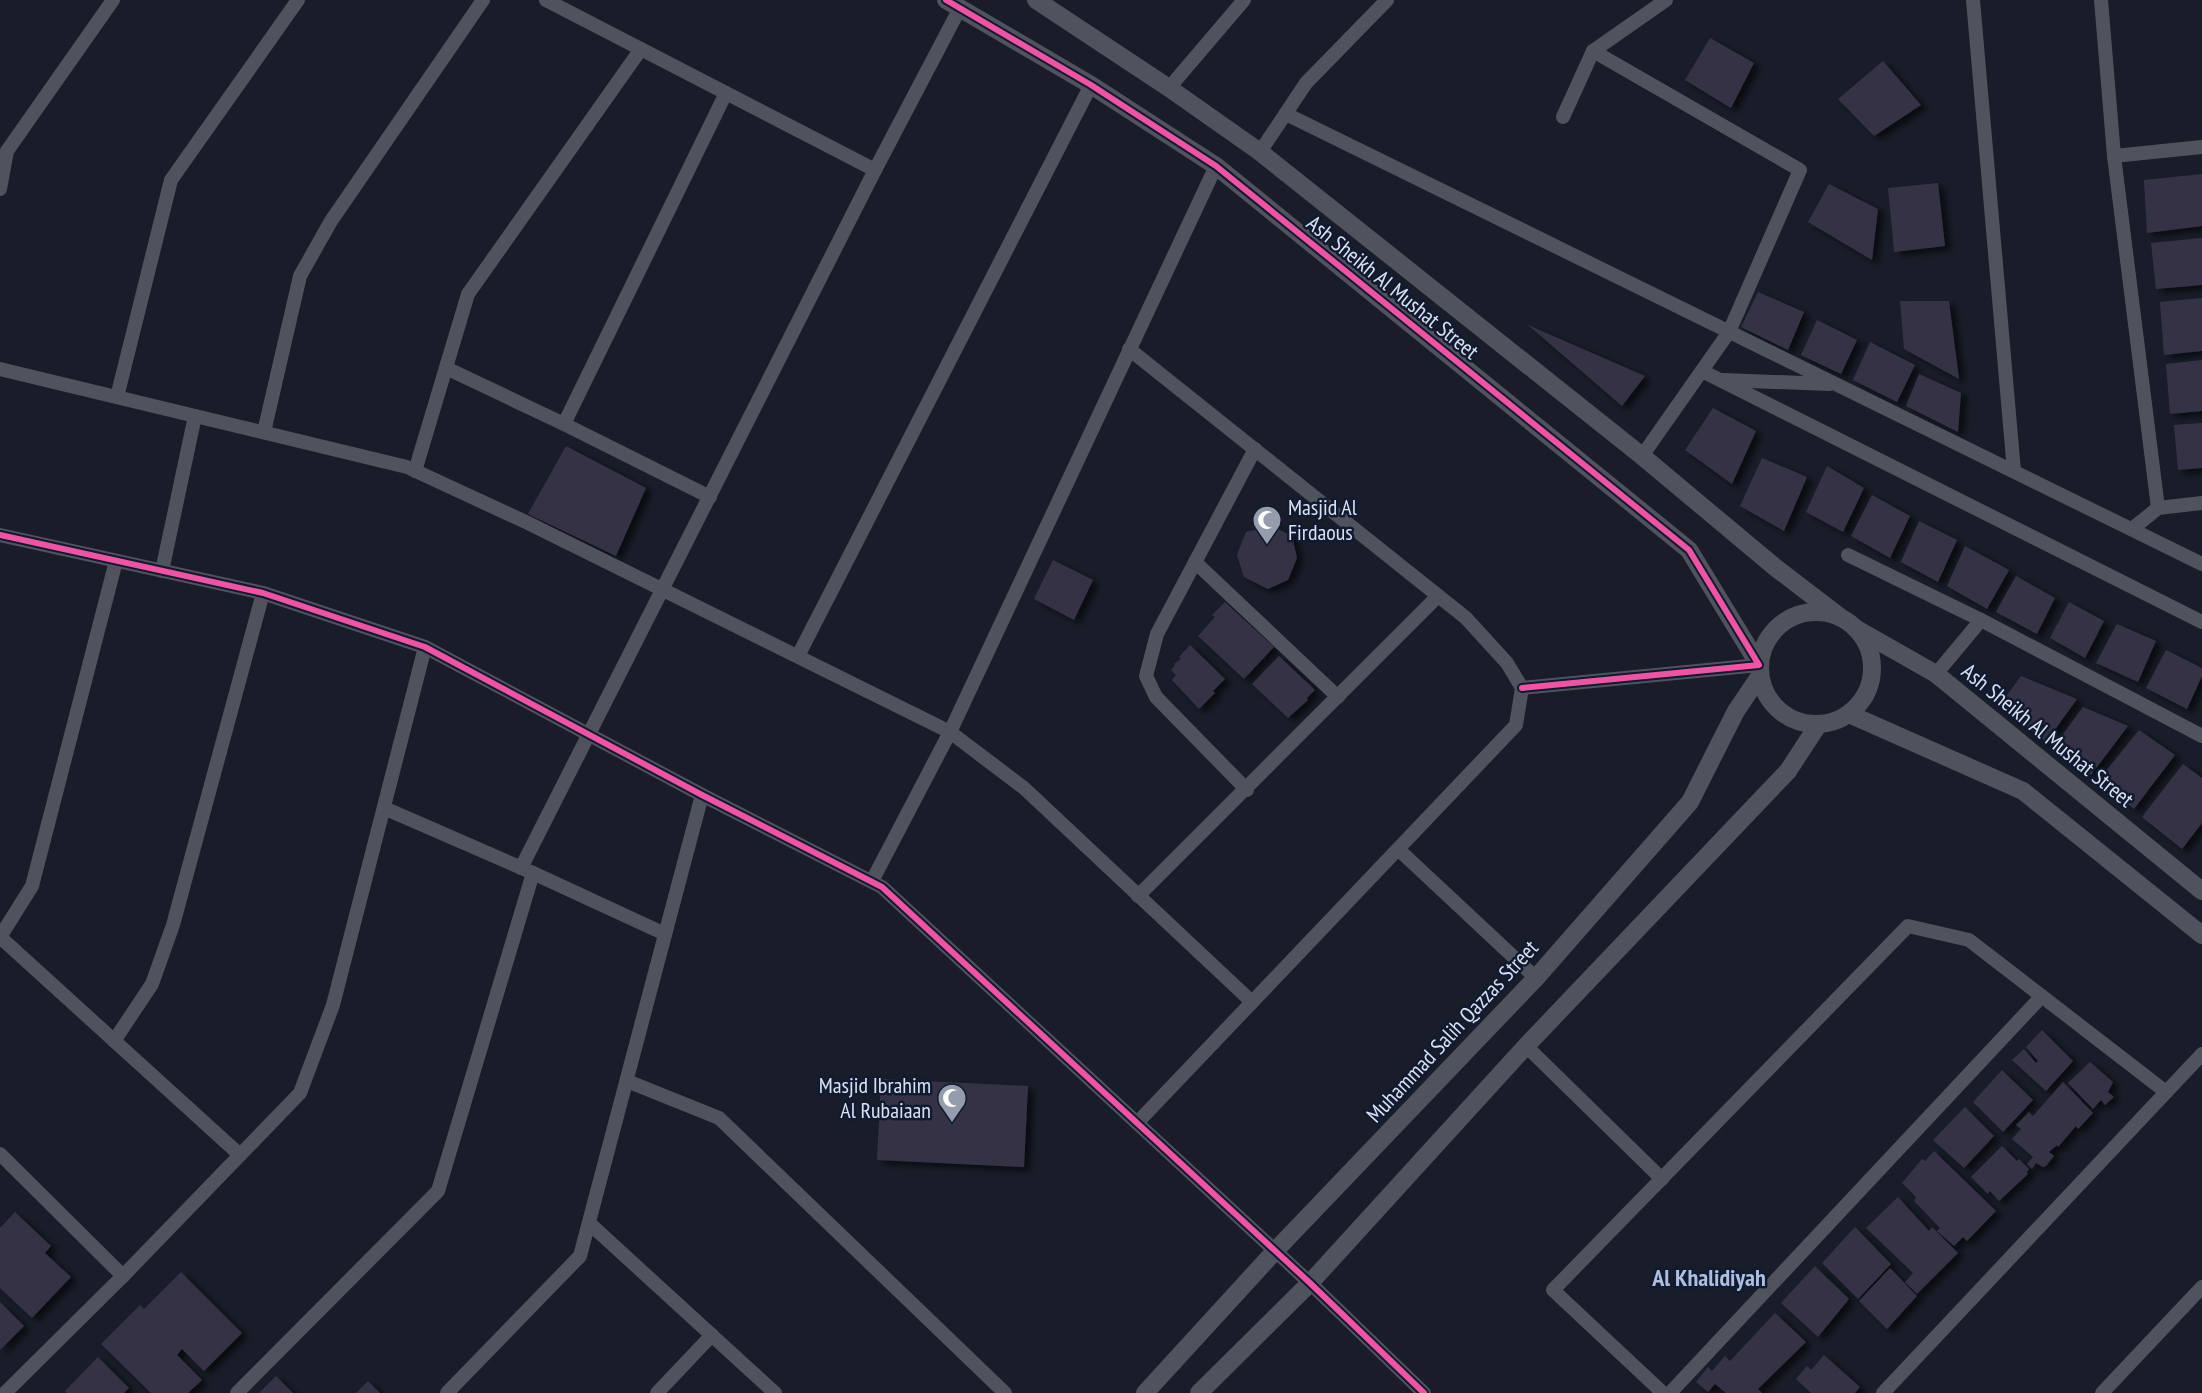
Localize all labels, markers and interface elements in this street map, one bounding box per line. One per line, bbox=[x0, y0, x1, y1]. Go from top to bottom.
street label: Ash Sheikh Al Mushat Street bbox=[1301, 209, 1485, 365]
place label: Masjid Al Firdaous bbox=[1288, 493, 1358, 546]
mosque icon: Masjid Al Firdaous bbox=[1251, 504, 1283, 546]
street label: Ash Sheikh Al Mushat Street bbox=[1956, 657, 2140, 813]
street label: Muhammad Salih Qazzas Street bbox=[1360, 934, 1544, 1128]
place label: Masjid Ibrahim Al Rubaiaan bbox=[819, 1071, 931, 1124]
mosque icon: Masjid Ibrahim Al Rubaiaan bbox=[936, 1082, 968, 1124]
district label: Al Khalidiyah bbox=[1651, 1262, 1766, 1293]

